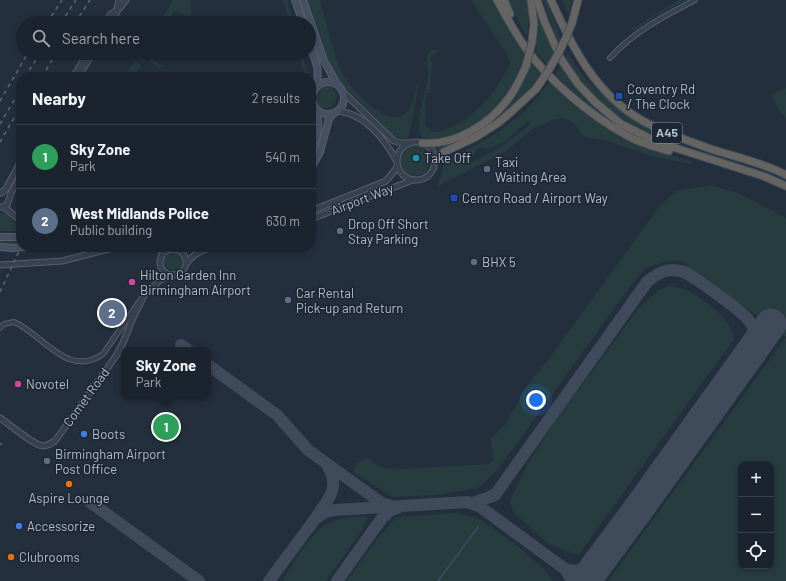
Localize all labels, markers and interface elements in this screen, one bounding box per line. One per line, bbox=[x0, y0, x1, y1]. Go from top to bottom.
search box bbox=[16, 16, 316, 60]
icon: search bbox=[30, 27, 52, 49]
text: Search here bbox=[62, 29, 140, 47]
place label: Coventry Rd / The Clock bbox=[627, 81, 695, 112]
text: Nearby bbox=[32, 88, 86, 108]
text: 2 results bbox=[252, 90, 300, 106]
marker: Coventry Rd / The Clock bbox=[614, 91, 624, 101]
road number: A45 bbox=[652, 123, 682, 143]
text: Sky Zone bbox=[70, 140, 131, 158]
text: 1 bbox=[43, 149, 47, 165]
text: 540 m bbox=[265, 149, 300, 165]
place label: Take Off bbox=[424, 150, 471, 166]
marker: Take Off bbox=[411, 153, 421, 163]
place label: Taxi Waiting Area bbox=[495, 154, 566, 185]
text: Park bbox=[70, 158, 96, 174]
marker: Taxi Waiting Area bbox=[482, 164, 492, 174]
street label: Airport Way bbox=[328, 180, 396, 218]
place label: Centro Road / Airport Way bbox=[462, 190, 608, 206]
marker: Centro Road / Airport Way bbox=[449, 193, 459, 203]
text: West Midlands Police bbox=[70, 204, 209, 222]
text: 2 bbox=[41, 213, 49, 229]
text: 630 m bbox=[266, 213, 300, 229]
place label: Drop Off Short Stay Parking bbox=[348, 216, 429, 247]
text: Public building bbox=[70, 222, 152, 238]
marker: Drop Off Short Stay Parking bbox=[335, 226, 345, 236]
place label: BHX 5 bbox=[482, 254, 516, 270]
marker: BHX 5 bbox=[469, 257, 479, 267]
place label: Hilton Garden Inn Birmingham Airport bbox=[140, 267, 251, 298]
marker: Hilton Garden Inn Birmingham Airport bbox=[127, 277, 137, 287]
place label: Car Rental Pick-up and Return bbox=[296, 285, 403, 316]
marker: Car Rental Pick-up and Return bbox=[283, 295, 293, 305]
pin: 2 bbox=[99, 298, 125, 328]
popup bbox=[121, 347, 211, 399]
text: Sky Zone bbox=[136, 356, 196, 374]
street label: Comet Road bbox=[59, 365, 113, 429]
text: Park bbox=[136, 374, 161, 390]
place label: Novotel bbox=[26, 376, 69, 392]
marker: Novotel bbox=[13, 379, 23, 389]
your location bbox=[526, 390, 546, 410]
pin: 1 bbox=[153, 412, 179, 442]
place label: Boots bbox=[92, 426, 125, 442]
marker: Boots bbox=[79, 429, 89, 439]
place label: Birmingham Airport Post Office bbox=[55, 446, 166, 477]
marker: Birmingham Airport Post Office bbox=[42, 456, 52, 466]
map controls bbox=[738, 461, 774, 569]
button: + bbox=[738, 461, 774, 497]
marker: Aspire Lounge bbox=[64, 479, 74, 489]
place label: Aspire Lounge bbox=[28, 490, 110, 506]
button: − bbox=[738, 497, 774, 533]
place label: Accessorize bbox=[27, 518, 95, 534]
marker: Accessorize bbox=[14, 521, 24, 531]
button: locate bbox=[738, 533, 774, 569]
place label: Clubrooms bbox=[19, 549, 80, 565]
marker: Clubrooms bbox=[6, 552, 16, 562]

